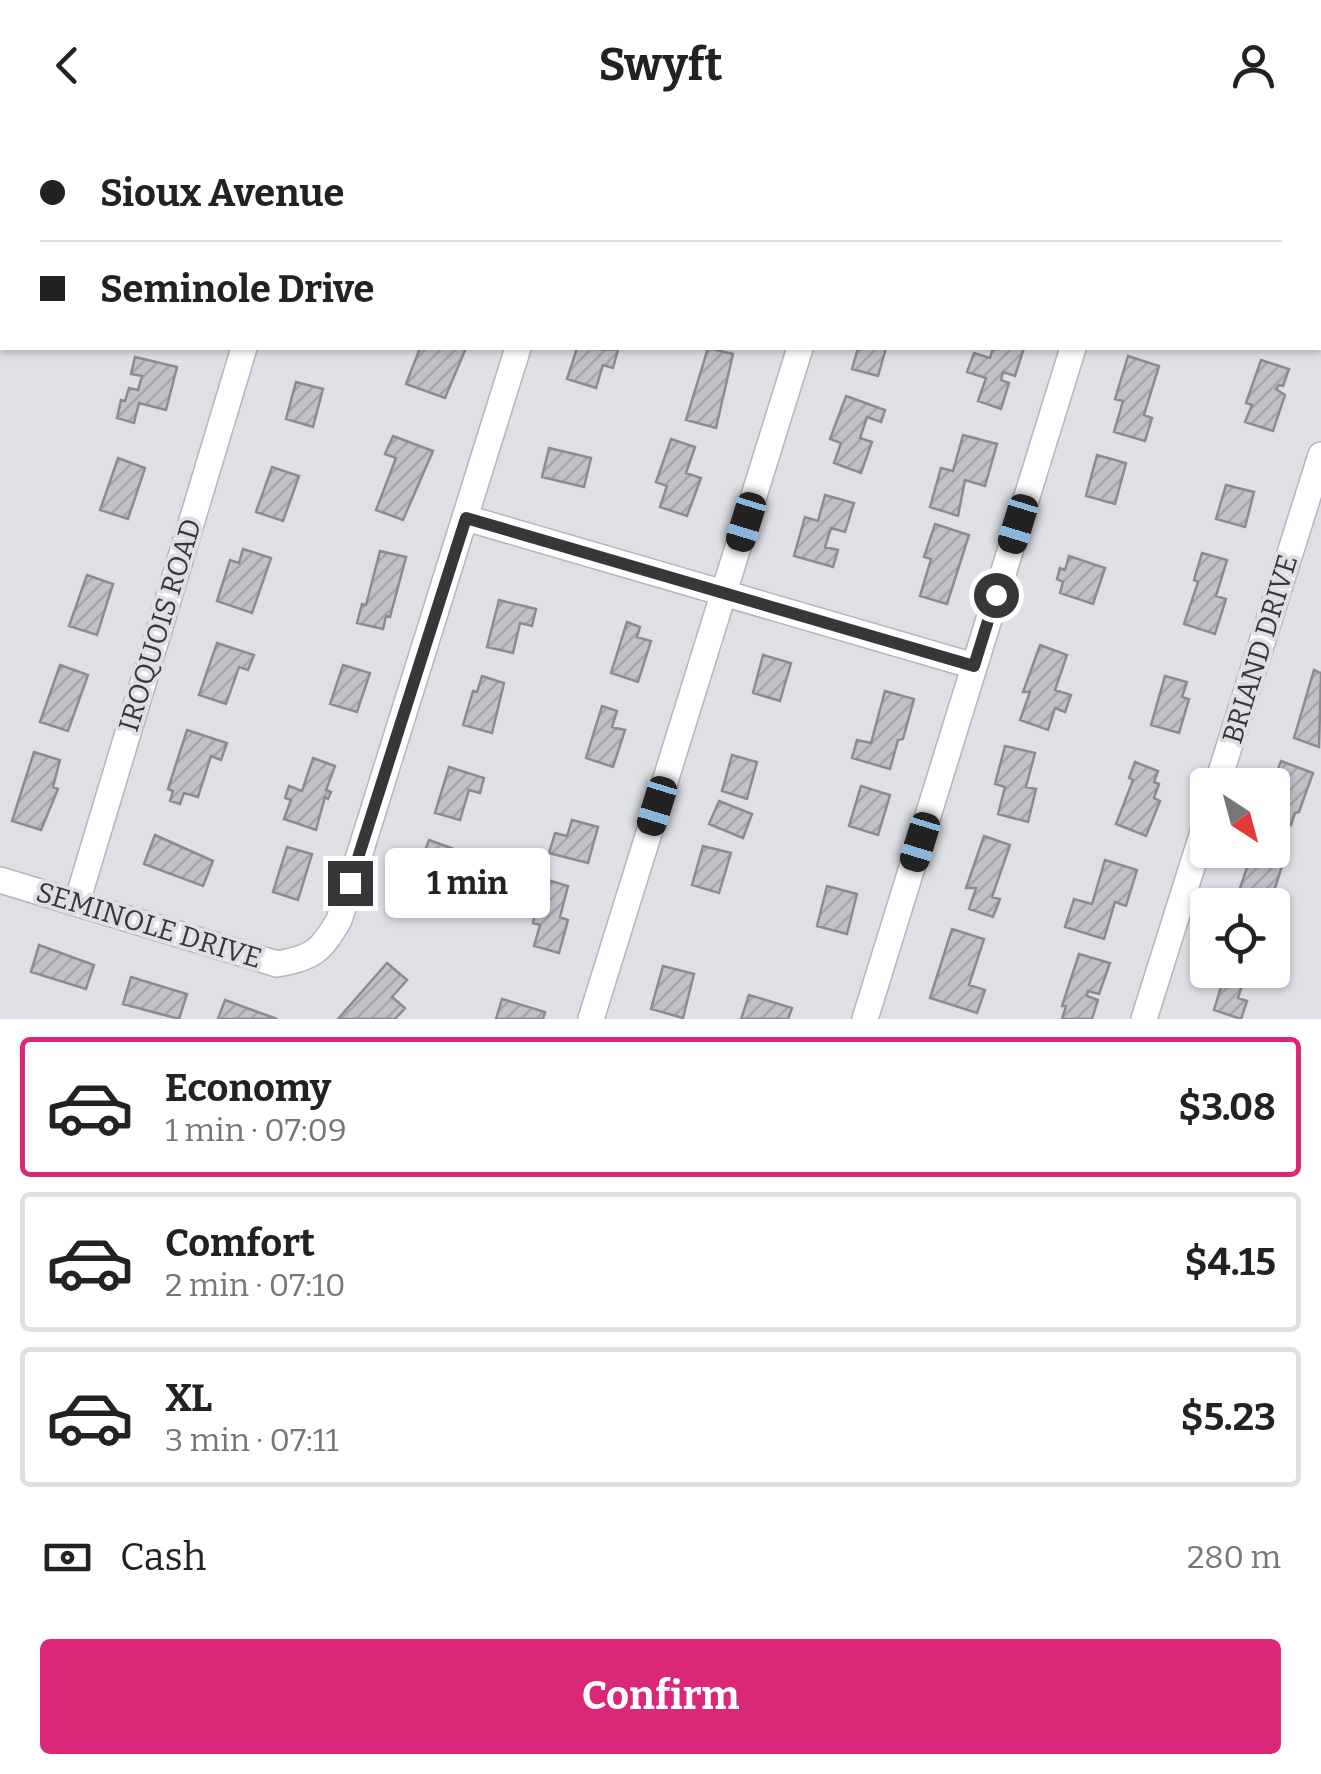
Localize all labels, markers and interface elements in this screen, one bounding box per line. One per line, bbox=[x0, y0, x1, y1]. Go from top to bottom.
icon: back bbox=[40, 38, 95, 93]
text: Swyft bbox=[598, 38, 723, 92]
icon: person bbox=[1226, 38, 1281, 93]
text: Sioux Avenue bbox=[100, 170, 344, 216]
text: Seminole Drive bbox=[100, 266, 374, 312]
car bbox=[723, 489, 769, 555]
car bbox=[995, 491, 1041, 557]
street label: IROQUOIS ROAD bbox=[112, 515, 208, 735]
street label: BRIAND DRIVE bbox=[1216, 551, 1304, 747]
route start bbox=[974, 573, 1019, 618]
north arrow bbox=[1190, 768, 1290, 868]
map controls bbox=[1190, 768, 1290, 988]
car bbox=[634, 773, 680, 839]
car bbox=[897, 809, 943, 875]
callout: 1 min bbox=[385, 848, 550, 918]
route end bbox=[328, 861, 373, 906]
text: 1 min bbox=[427, 864, 508, 902]
street label: SEMINOLE DRIVE bbox=[32, 875, 266, 975]
button: locate bbox=[1190, 888, 1290, 988]
icon: car bbox=[45, 1062, 135, 1152]
text: Economy bbox=[165, 1065, 331, 1111]
text: $3.08 bbox=[1178, 1084, 1276, 1130]
text: 1 min · 07:09 bbox=[165, 1111, 347, 1149]
icon: car bbox=[45, 1217, 135, 1307]
text: Comfort bbox=[165, 1220, 315, 1266]
text: $4.15 bbox=[1184, 1239, 1276, 1285]
text: 2 min · 07:10 bbox=[165, 1266, 346, 1304]
icon: car bbox=[45, 1372, 135, 1462]
text: XL bbox=[165, 1375, 212, 1421]
text: $5.23 bbox=[1180, 1394, 1276, 1440]
text: 3 min · 07:11 bbox=[165, 1421, 339, 1459]
icon: cash bbox=[40, 1530, 95, 1585]
text: Cash bbox=[120, 1534, 206, 1580]
text: 280 m bbox=[1187, 1538, 1281, 1576]
button: Confirm bbox=[40, 1639, 1281, 1754]

